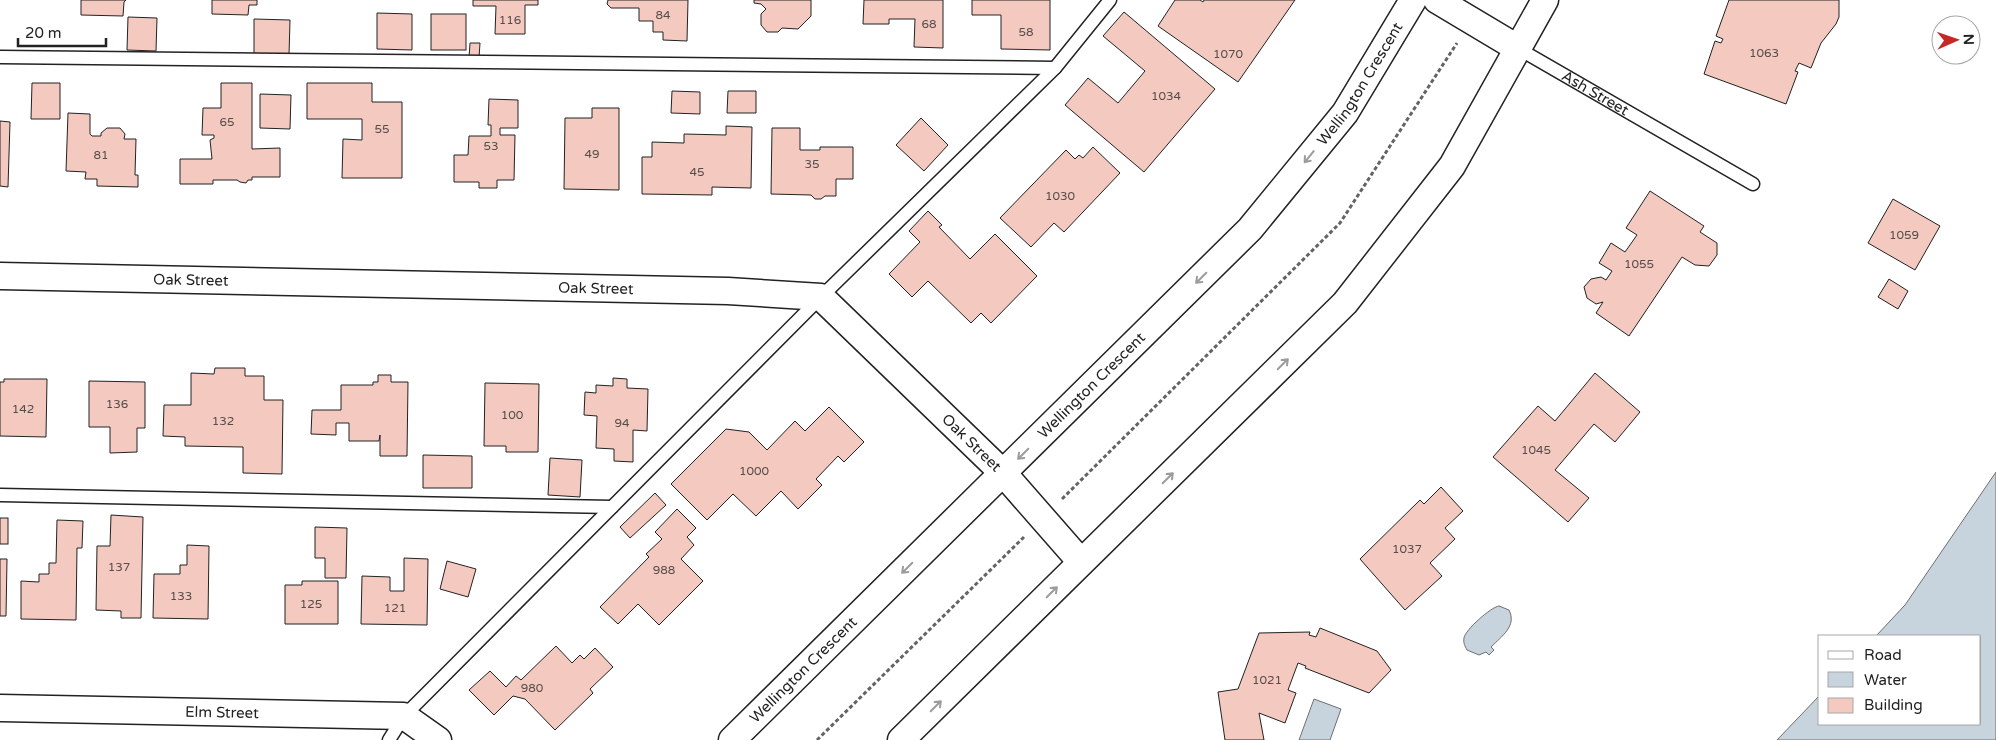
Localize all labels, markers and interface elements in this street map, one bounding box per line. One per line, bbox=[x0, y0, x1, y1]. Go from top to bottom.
house number: 84 bbox=[655, 8, 671, 22]
house number: 116 bbox=[499, 13, 521, 27]
scale bar bbox=[18, 15, 105, 47]
north arrow bbox=[1931, 15, 1981, 65]
house number: 68 bbox=[921, 17, 937, 31]
street label: Wellington Crescent bbox=[1313, 19, 1407, 149]
text: 20 m bbox=[25, 24, 62, 42]
house number: 58 bbox=[1018, 25, 1034, 39]
text: N bbox=[1960, 34, 1977, 45]
house number: 1063 bbox=[1749, 46, 1779, 60]
house number: 1070 bbox=[1213, 47, 1244, 61]
street label: Ash Street bbox=[1559, 67, 1632, 119]
house number: 1034 bbox=[1151, 89, 1182, 103]
house number: 65 bbox=[219, 115, 235, 129]
house number: 55 bbox=[374, 122, 390, 136]
house number: 53 bbox=[483, 139, 499, 153]
house number: 49 bbox=[584, 147, 600, 161]
house number: 81 bbox=[93, 148, 109, 162]
one-way arrow bbox=[1303, 150, 1314, 163]
house number: 35 bbox=[804, 157, 820, 171]
house number: 45 bbox=[689, 165, 705, 179]
house number: 1030 bbox=[1045, 189, 1076, 203]
house number: 1059 bbox=[1889, 228, 1919, 242]
house number: 1055 bbox=[1624, 257, 1654, 271]
street label: Oak Street bbox=[153, 270, 229, 290]
one-way arrow bbox=[1195, 271, 1207, 283]
street label: Oak Street bbox=[558, 279, 634, 298]
street label: Wellington Crescent bbox=[1034, 328, 1149, 442]
one-way arrow bbox=[1277, 358, 1290, 370]
house number: 136 bbox=[106, 397, 128, 411]
house number: 142 bbox=[12, 402, 34, 416]
house number: 100 bbox=[501, 408, 524, 422]
street label: Oak Street bbox=[938, 410, 1005, 476]
house number: 132 bbox=[212, 414, 234, 428]
house number: 94 bbox=[614, 416, 630, 430]
house number: 1045 bbox=[1521, 443, 1551, 457]
one-way arrow bbox=[1017, 447, 1029, 460]
house number: 1000 bbox=[739, 464, 770, 478]
one-way arrow bbox=[1161, 472, 1173, 484]
house number: 1037 bbox=[1392, 542, 1422, 556]
house number: 137 bbox=[108, 560, 130, 574]
one-way arrow bbox=[901, 562, 914, 574]
house number: 988 bbox=[653, 563, 675, 577]
one-way arrow bbox=[1046, 586, 1058, 598]
house number: 133 bbox=[170, 589, 192, 603]
house number: 125 bbox=[300, 597, 322, 611]
house number: 121 bbox=[384, 601, 406, 615]
street label: Wellington Crescent bbox=[746, 613, 861, 727]
legend bbox=[1818, 635, 1981, 725]
text: Road bbox=[1864, 646, 1902, 664]
text: Water bbox=[1864, 671, 1907, 689]
house number: 1021 bbox=[1252, 673, 1282, 687]
house number: 980 bbox=[521, 681, 544, 695]
text: Building bbox=[1864, 696, 1923, 714]
one-way arrow bbox=[930, 700, 942, 712]
street label: Elm Street bbox=[185, 703, 259, 722]

